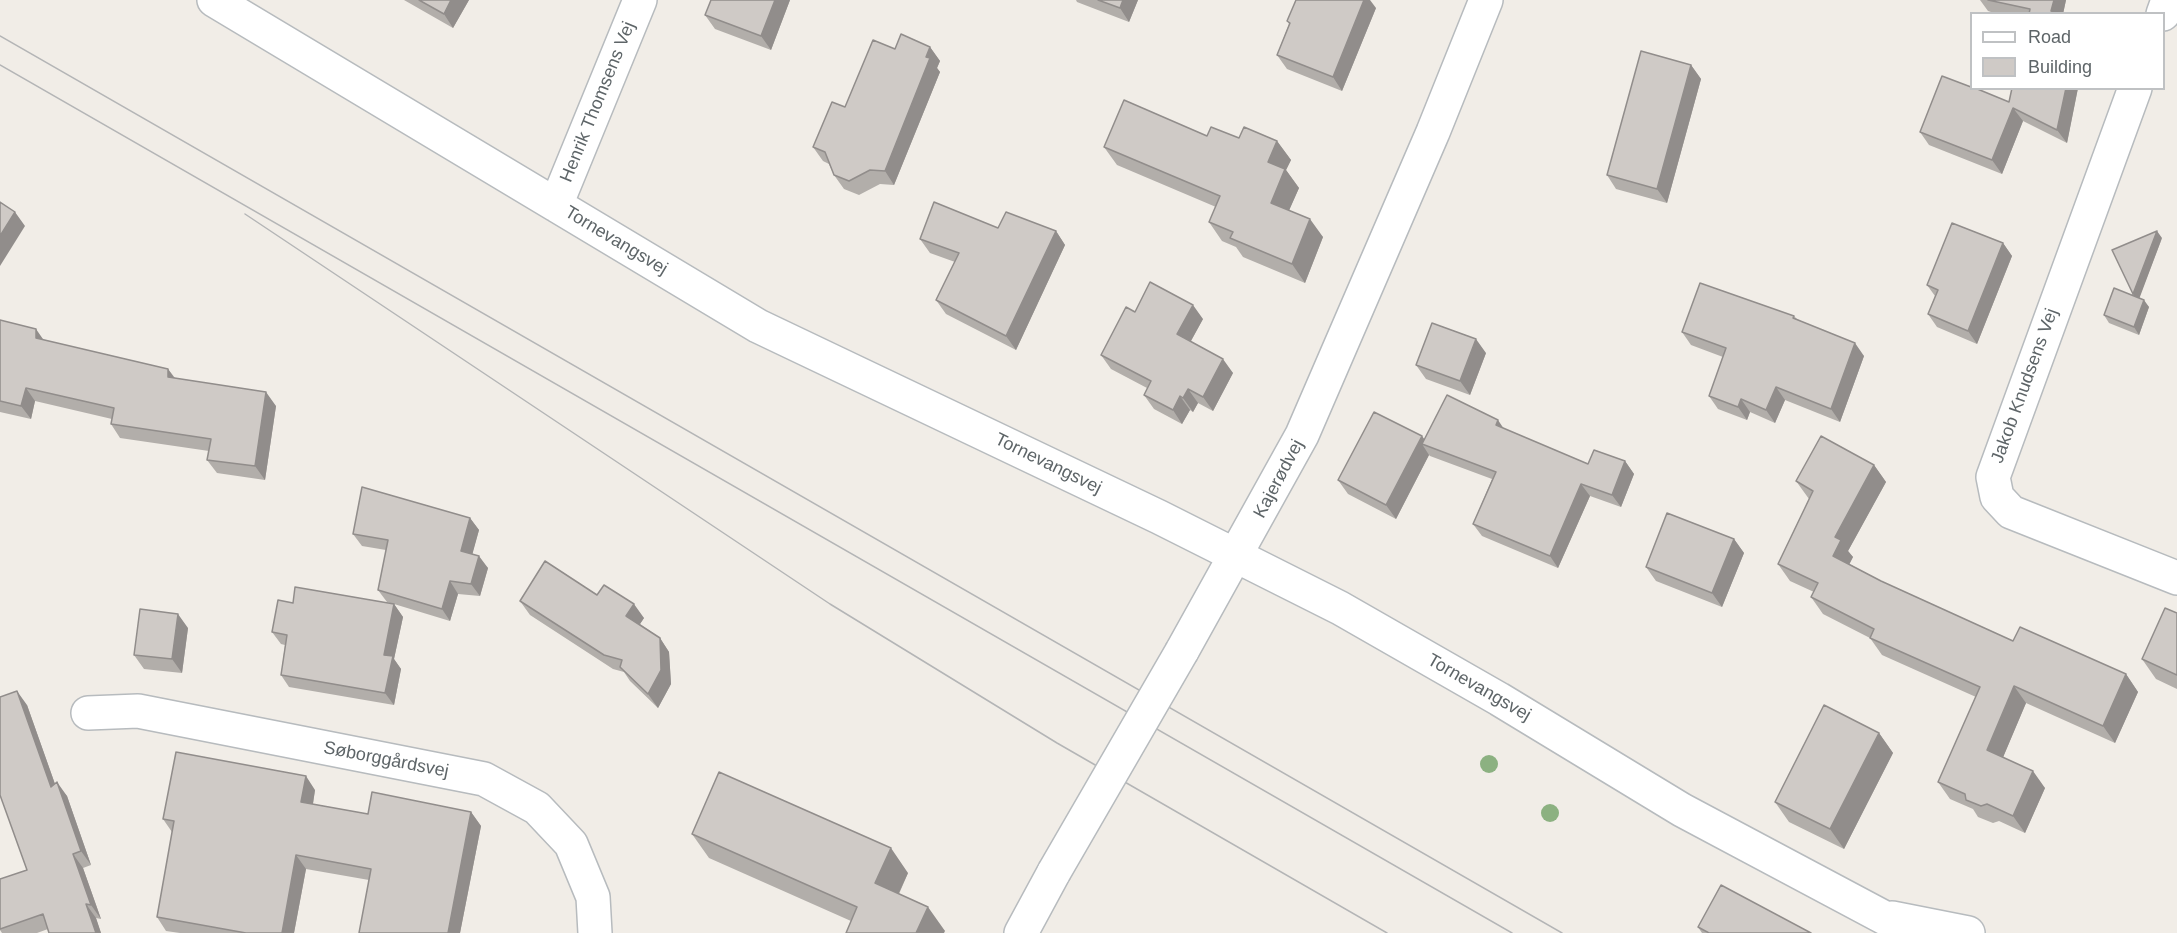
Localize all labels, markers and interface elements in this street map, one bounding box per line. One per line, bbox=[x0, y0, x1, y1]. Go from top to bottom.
legend bbox=[1970, 12, 2165, 90]
street label: Henrik Thomsens Vej bbox=[556, 19, 640, 185]
text: Road bbox=[2028, 27, 2071, 47]
text: Building bbox=[2028, 57, 2092, 77]
street label: Tornevangsvej bbox=[561, 202, 671, 280]
street label: Jakob Knudsens Vej bbox=[1987, 306, 2063, 466]
street label: Tornevangsvej bbox=[991, 429, 1105, 499]
street label: Kajerødvej bbox=[1249, 436, 1309, 522]
street label: Tornevangsvej bbox=[1423, 650, 1535, 726]
street label: Søborggårdsvej bbox=[322, 737, 450, 783]

